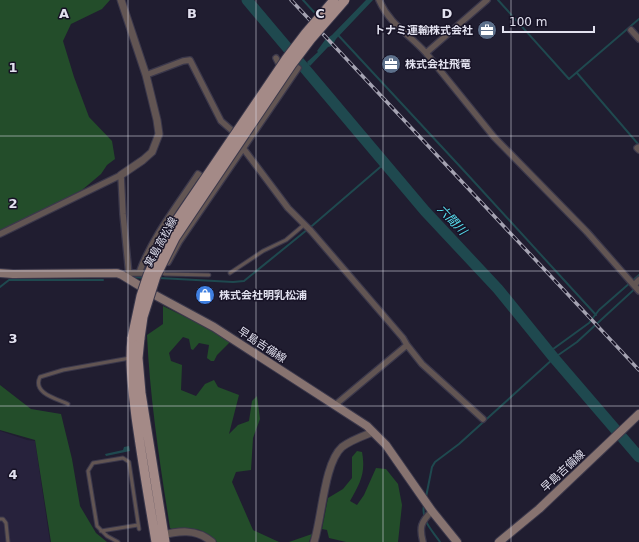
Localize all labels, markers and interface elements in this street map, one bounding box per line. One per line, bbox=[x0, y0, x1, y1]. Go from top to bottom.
text: A bbox=[59, 6, 69, 21]
text: B bbox=[187, 6, 197, 21]
text: C bbox=[315, 6, 325, 21]
text: D bbox=[442, 6, 453, 21]
scale bar bbox=[503, 8, 594, 34]
text: 100 m bbox=[509, 15, 547, 29]
office icon: トナミ運輸株式会社 bbox=[476, 19, 498, 41]
place label: トナミ運輸株式会社 bbox=[374, 24, 473, 37]
office icon: 株式会社飛竜 bbox=[380, 53, 402, 75]
place label: 株式会社飛竜 bbox=[405, 58, 471, 71]
text: 1 bbox=[8, 60, 18, 75]
text: 2 bbox=[8, 196, 18, 211]
water label: 六間川 bbox=[435, 202, 471, 239]
street label: 箕島高松線 bbox=[142, 215, 180, 269]
shop icon: 株式会社明乳松浦 bbox=[194, 284, 216, 306]
place label: 株式会社明乳松浦 bbox=[219, 289, 307, 302]
street label: 早島吉備線 bbox=[235, 325, 289, 365]
text: 3 bbox=[8, 331, 18, 346]
street label: 早島吉備線 bbox=[538, 447, 588, 495]
text: 4 bbox=[8, 467, 18, 482]

